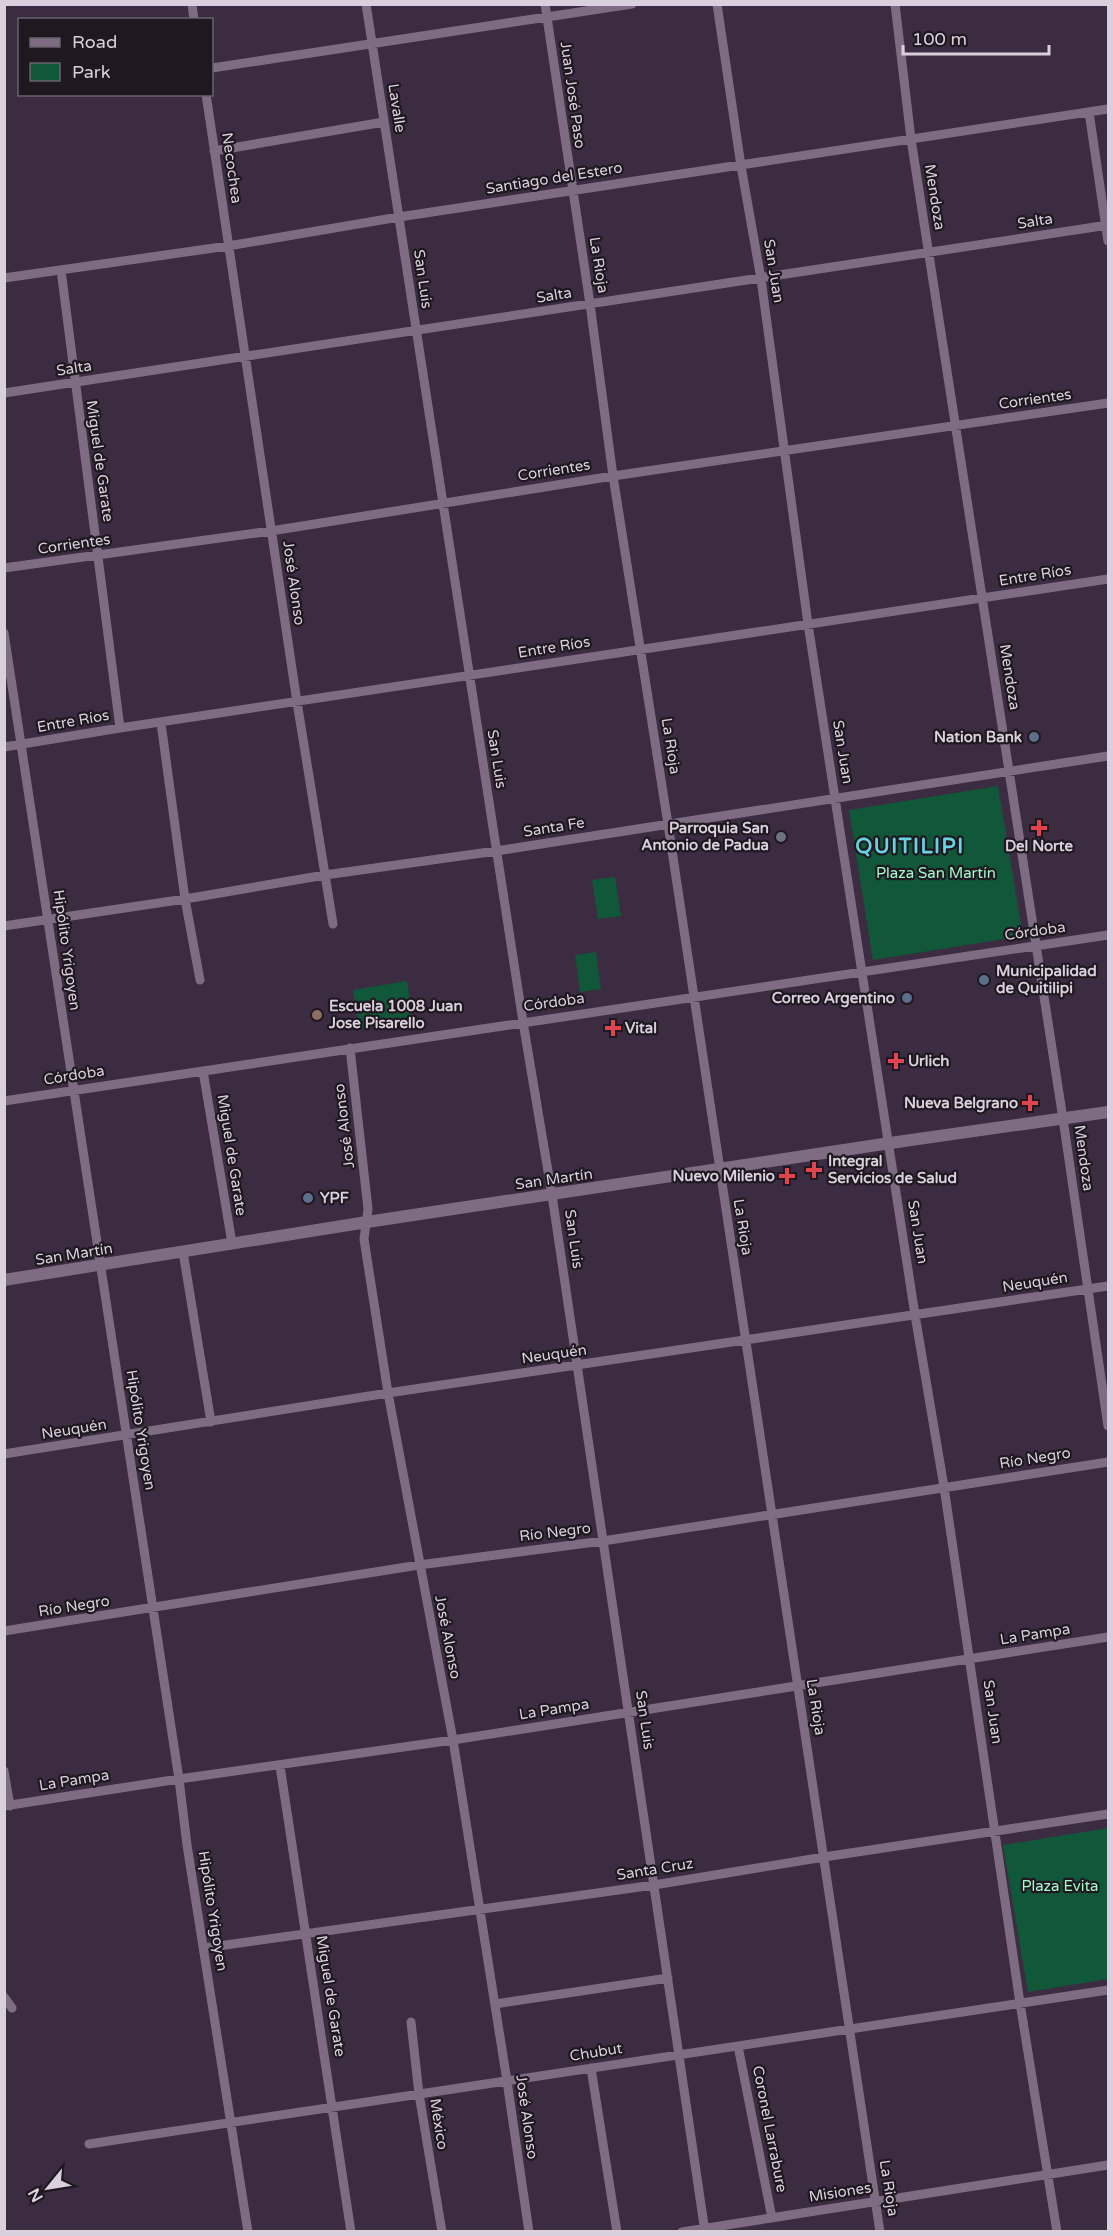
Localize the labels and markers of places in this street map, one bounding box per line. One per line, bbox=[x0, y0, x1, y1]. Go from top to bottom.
place label: Nation Bank bbox=[934, 728, 1022, 746]
marker: Nation Bank bbox=[1027, 730, 1041, 744]
place label: Parroquia San Antonio de Padua bbox=[641, 819, 769, 854]
marker: Del Norte bbox=[1032, 821, 1046, 835]
marker: Parroquia San Antonio de Padua bbox=[774, 830, 788, 844]
place label: Del Norte bbox=[1005, 837, 1073, 855]
place label: Municipalidad de Quitilipi bbox=[996, 962, 1097, 998]
marker: Municipalidad de Quitilipi bbox=[977, 973, 991, 987]
place label: Correo Argentino bbox=[772, 989, 895, 1008]
marker: Correo Argentino bbox=[900, 991, 914, 1005]
place label: Escuela 1008 Juan Jose Pisarello bbox=[328, 997, 463, 1032]
marker: Escuela 1008 Juan Jose Pisarello bbox=[310, 1008, 324, 1022]
place label: Vital bbox=[625, 1019, 657, 1037]
marker: Vital bbox=[606, 1021, 620, 1035]
place label: Urlich bbox=[908, 1052, 949, 1070]
marker: Urlich bbox=[889, 1054, 903, 1068]
place label: Nueva Belgrano bbox=[904, 1094, 1018, 1113]
marker: Nueva Belgrano bbox=[1023, 1096, 1037, 1110]
place label: Integral Servicios de Salud bbox=[828, 1152, 957, 1187]
marker: Integral Servicios de Salud bbox=[805, 1161, 823, 1179]
place label: Nuevo Milenio bbox=[672, 1167, 775, 1185]
marker: Nuevo Milenio bbox=[780, 1169, 794, 1183]
place label: YPF bbox=[320, 1189, 349, 1207]
marker: YPF bbox=[301, 1191, 315, 1205]

